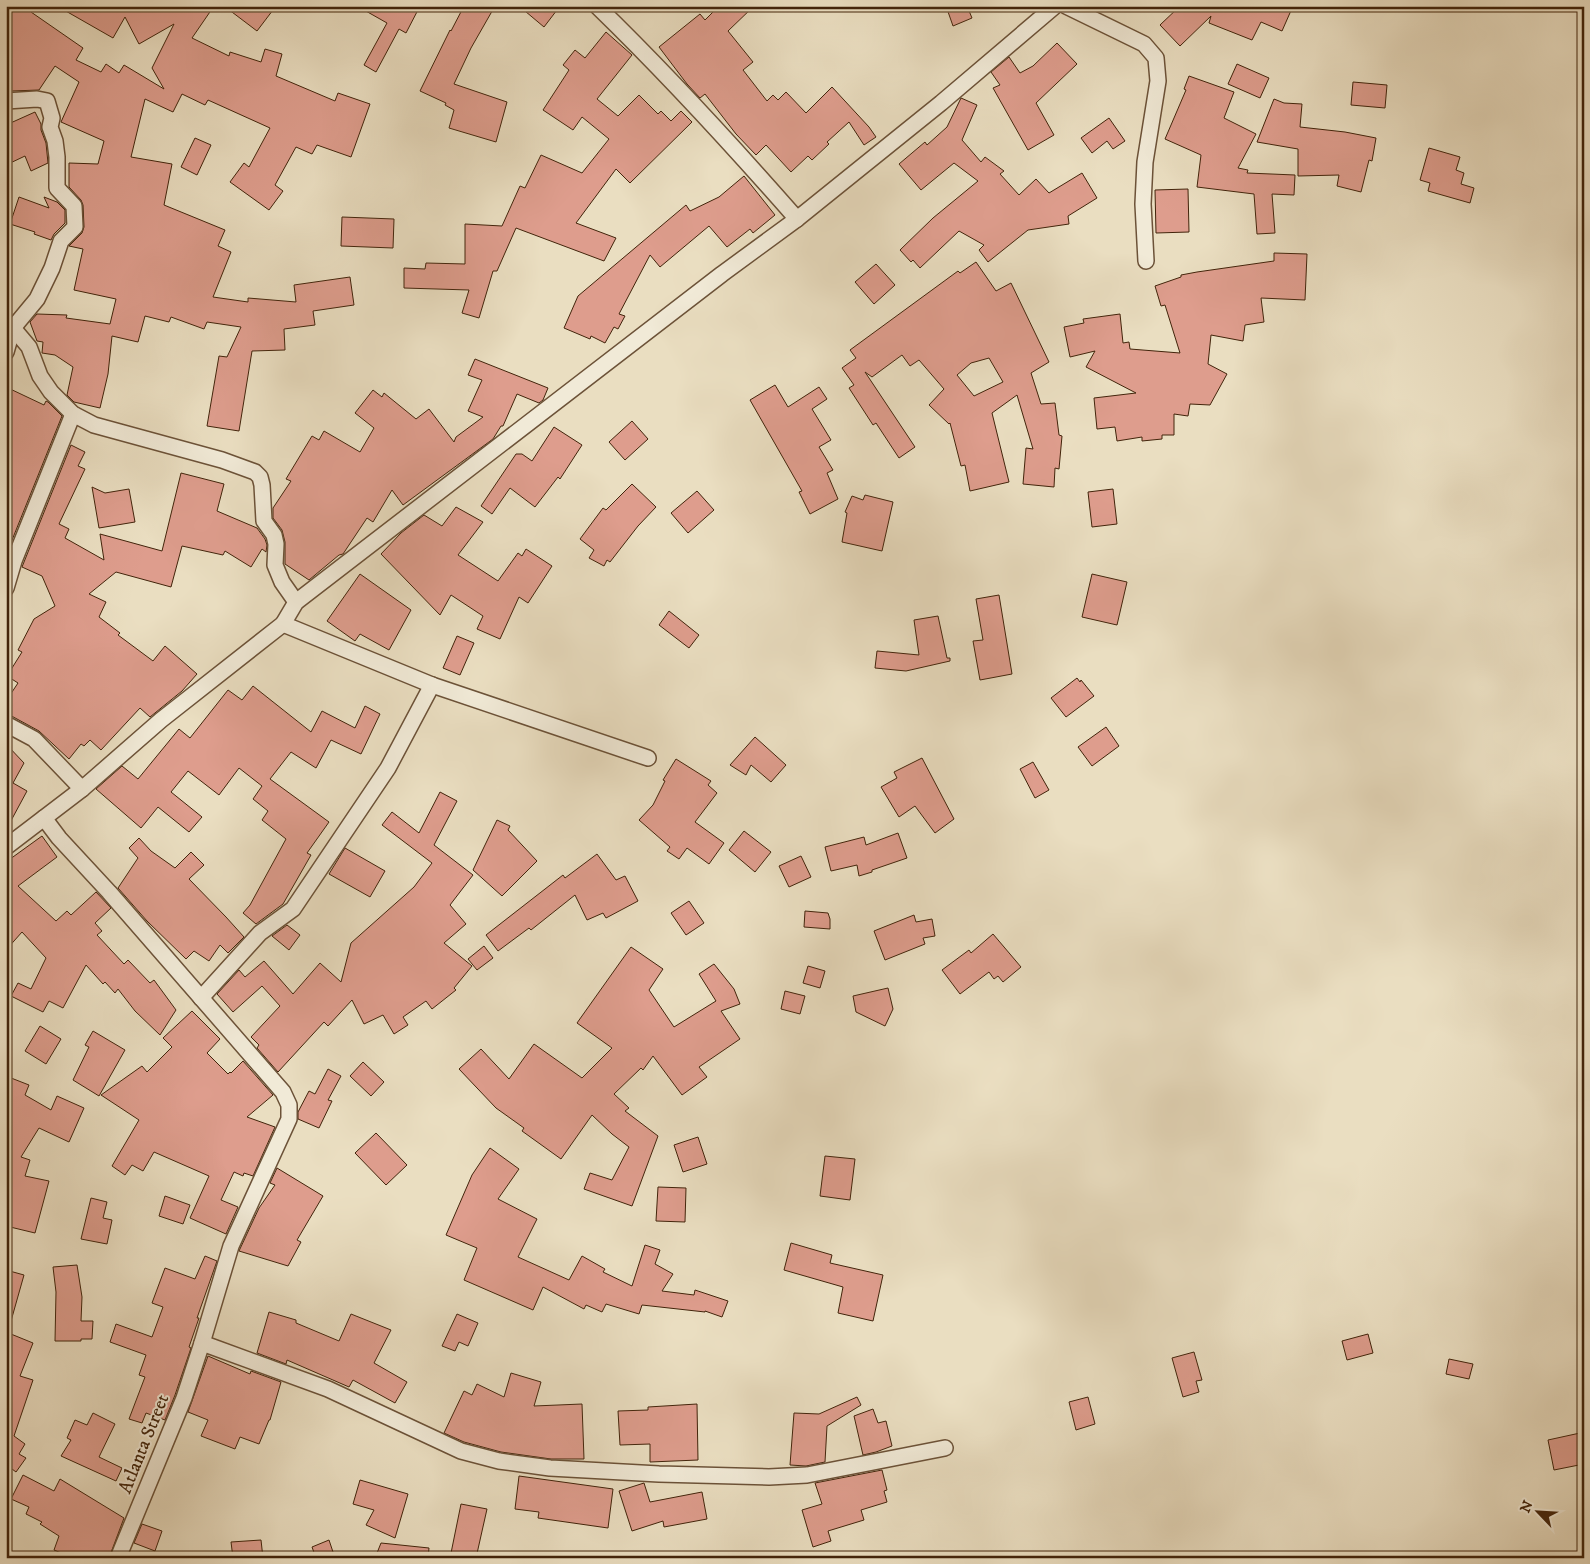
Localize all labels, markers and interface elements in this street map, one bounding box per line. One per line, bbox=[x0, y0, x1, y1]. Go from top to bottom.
street label: Atlanta Street bbox=[114, 1391, 174, 1497]
north arrow bbox=[1512, 1486, 1562, 1536]
text: N bbox=[1517, 1497, 1538, 1516]

